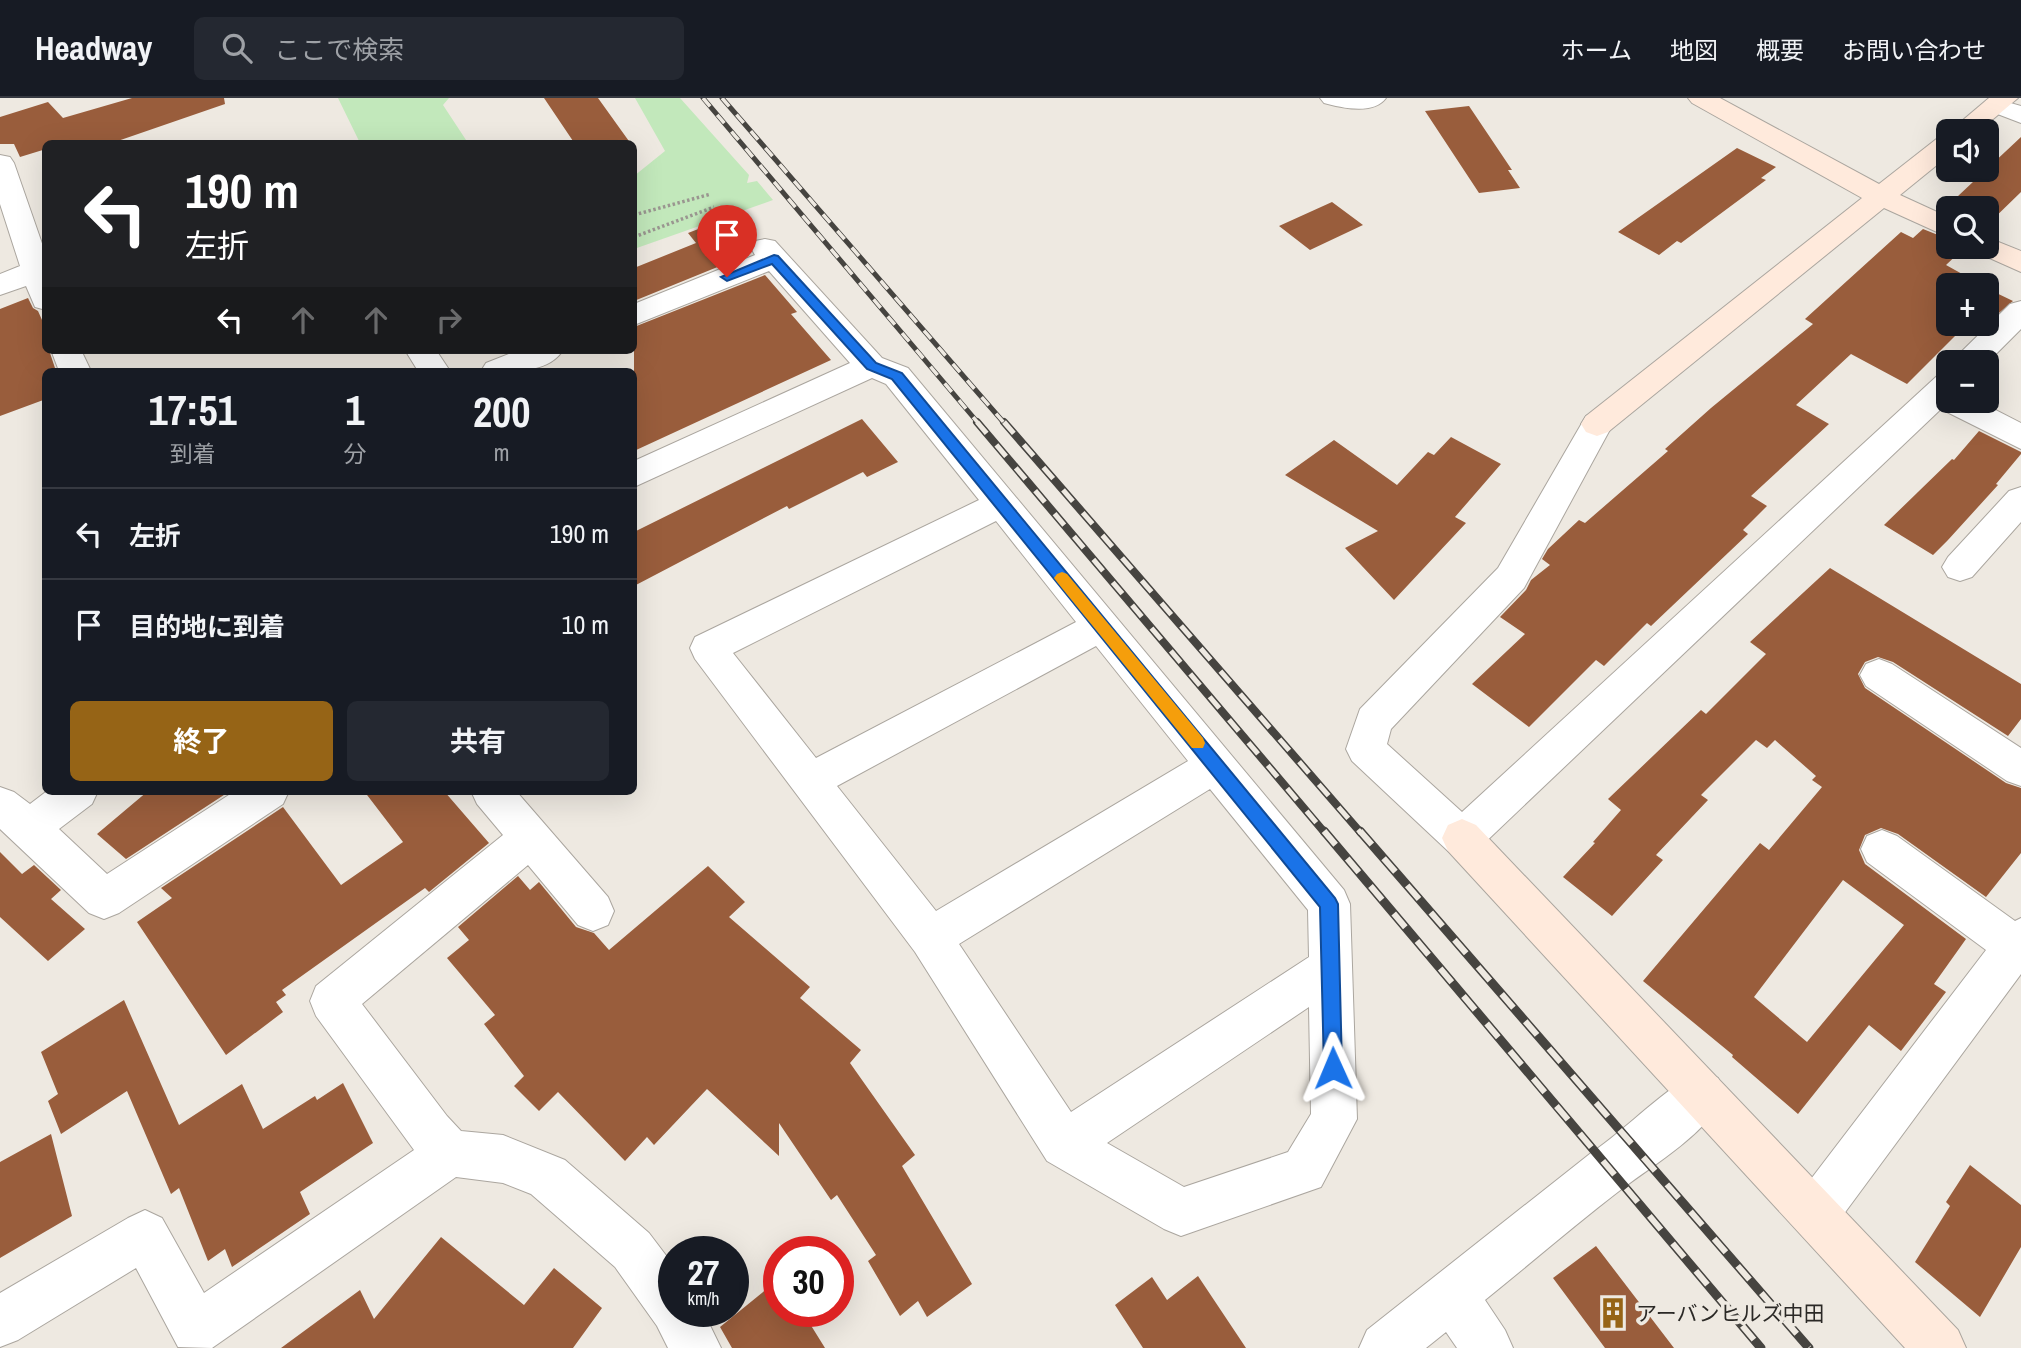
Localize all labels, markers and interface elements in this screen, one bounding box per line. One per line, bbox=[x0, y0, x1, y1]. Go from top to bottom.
search box bbox=[194, 17, 684, 80]
text: Headway bbox=[35, 26, 152, 70]
icon: search bbox=[218, 29, 256, 67]
text: ここで検索 bbox=[274, 32, 404, 67]
text: ホーム bbox=[1561, 34, 1632, 66]
text: 地図 bbox=[1670, 34, 1718, 66]
text: 概要 bbox=[1756, 34, 1804, 66]
text: お問い合わせ bbox=[1842, 34, 1986, 66]
map controls bbox=[1936, 119, 1999, 413]
button: sound bbox=[1936, 119, 1999, 182]
text: 190 m bbox=[185, 157, 299, 223]
icon: left bbox=[70, 168, 161, 259]
button: search bbox=[1936, 196, 1999, 259]
pin bbox=[697, 205, 757, 277]
icon: arrive bbox=[708, 216, 746, 254]
text: 左折 bbox=[185, 224, 249, 267]
button: + bbox=[1936, 273, 1999, 336]
icon: left bbox=[211, 301, 249, 339]
icon: ahead bbox=[284, 301, 322, 339]
icon: ahead bbox=[357, 301, 395, 339]
icon: right bbox=[430, 301, 468, 339]
button: − bbox=[1936, 350, 1999, 413]
text: 17:51 bbox=[149, 382, 237, 438]
text: 1 bbox=[345, 382, 364, 438]
text: 200 bbox=[473, 384, 530, 440]
text: m bbox=[494, 437, 510, 468]
text: 到着 bbox=[170, 438, 216, 469]
text: 分 bbox=[343, 438, 366, 469]
icon: left bbox=[70, 515, 108, 553]
text: 190 m bbox=[550, 516, 609, 551]
text: 左折 bbox=[129, 518, 181, 553]
icon: arrive bbox=[70, 606, 108, 644]
text: 10 m bbox=[562, 607, 609, 642]
text: 目的地に到着 bbox=[129, 609, 285, 644]
button: 終了 bbox=[70, 701, 333, 781]
button: 共有 bbox=[347, 701, 609, 781]
position arrow bbox=[1296, 1031, 1370, 1105]
speed limit sign: 30 bbox=[763, 1236, 854, 1327]
text: 27 bbox=[688, 1249, 719, 1296]
text: km/h bbox=[688, 1286, 720, 1311]
building icon: アーバンヒルズ中田 bbox=[1596, 1296, 1630, 1330]
place label: アーバンヒルズ中田 bbox=[1636, 1299, 1825, 1328]

